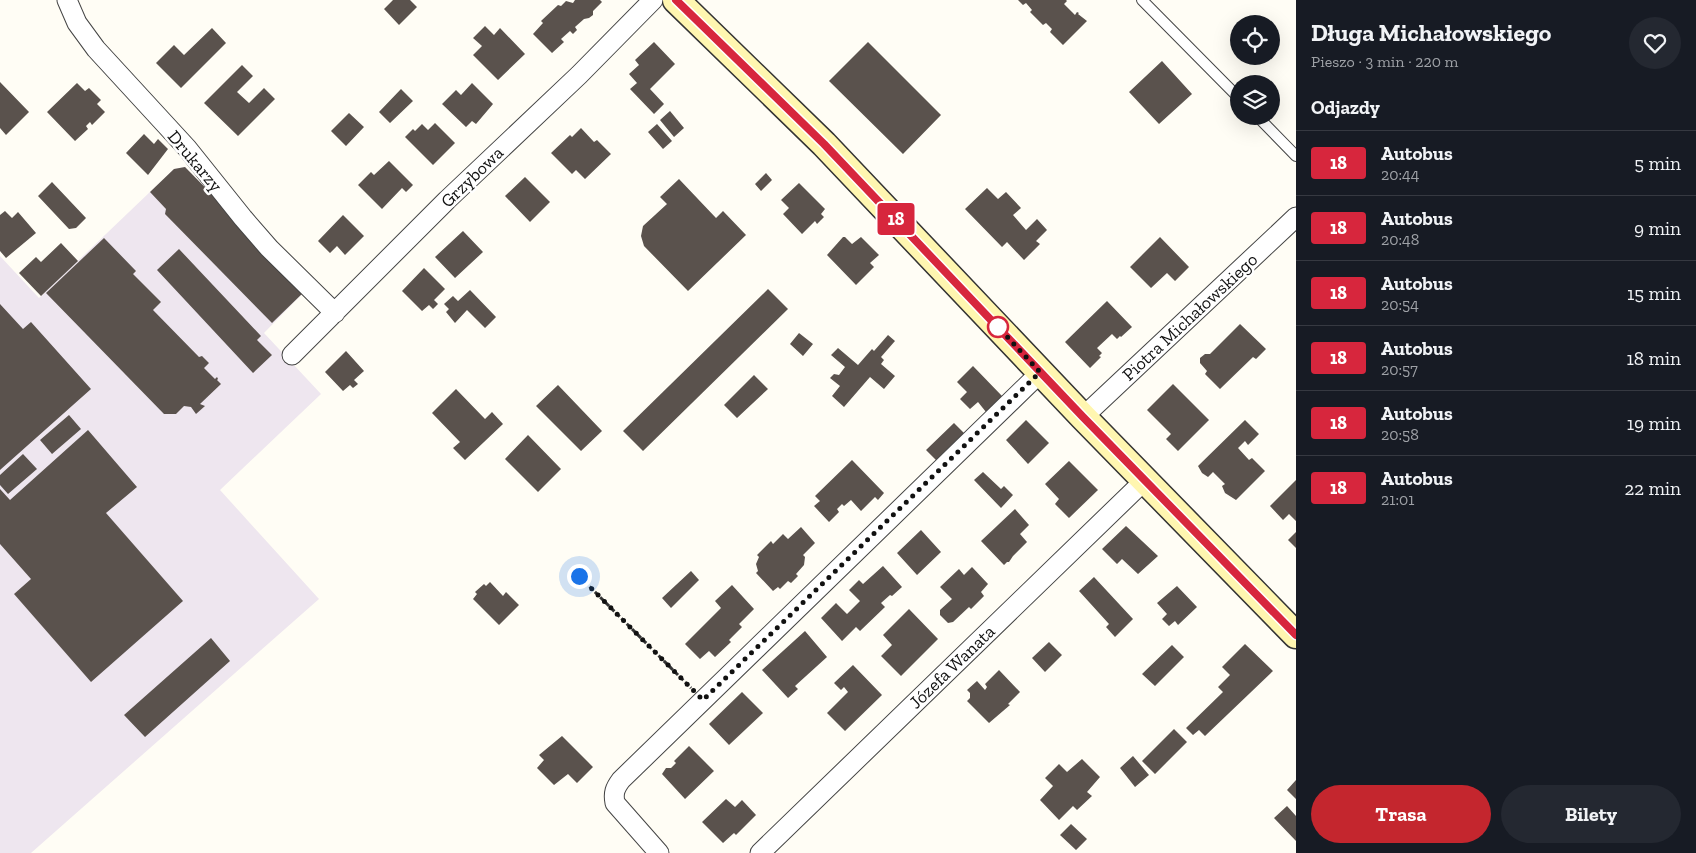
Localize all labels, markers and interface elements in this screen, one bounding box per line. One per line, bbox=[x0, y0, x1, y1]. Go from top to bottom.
map controls bbox=[1230, 15, 1280, 125]
button: locate bbox=[1230, 15, 1280, 65]
button: heart bbox=[1629, 17, 1681, 69]
text: Długa Michałowskiego bbox=[1311, 18, 1551, 47]
text: Pieszo · 3 min · 220 m bbox=[1311, 52, 1458, 71]
button: layers bbox=[1230, 75, 1280, 125]
text: Odjazdy bbox=[1311, 96, 1380, 119]
street label: Drukarzy bbox=[163, 126, 228, 197]
street label: Grzybowa bbox=[436, 142, 508, 212]
text: Autobus bbox=[1381, 142, 1453, 165]
text: 18 bbox=[1330, 152, 1347, 174]
text: 5 min bbox=[1634, 152, 1681, 175]
text: 20:44 bbox=[1381, 165, 1419, 184]
line badge: 18 bbox=[874, 203, 918, 235]
text: Autobus bbox=[1381, 207, 1453, 230]
text: 18 bbox=[888, 208, 904, 230]
text: 18 bbox=[1330, 217, 1347, 239]
text: 9 min bbox=[1634, 217, 1681, 240]
text: 20:48 bbox=[1381, 230, 1419, 249]
street label: Piotra Michałowskiego bbox=[1118, 249, 1262, 385]
text: Autobus bbox=[1381, 272, 1453, 295]
text: 18 bbox=[1330, 282, 1347, 304]
text: 15 min bbox=[1627, 282, 1681, 305]
text: 20:54 bbox=[1381, 295, 1419, 314]
unlabelled marker bbox=[987, 316, 1009, 338]
text: Autobus bbox=[1381, 337, 1453, 360]
text: 18 bbox=[1330, 347, 1347, 369]
text: 18 min bbox=[1627, 347, 1681, 370]
text: 20:57 bbox=[1381, 360, 1418, 379]
text: Autobus bbox=[1381, 402, 1453, 425]
text: 18 bbox=[1330, 412, 1347, 434]
text: 19 min bbox=[1627, 412, 1681, 435]
text: 20:58 bbox=[1381, 425, 1419, 444]
text: Autobus bbox=[1381, 467, 1453, 490]
text: 18 bbox=[1330, 477, 1347, 499]
text: 22 min bbox=[1625, 477, 1681, 500]
text: 21:01 bbox=[1381, 490, 1414, 509]
your location bbox=[567, 564, 592, 589]
street label: Józefa Wanata bbox=[904, 620, 1000, 713]
button: Trasa bbox=[1311, 785, 1491, 843]
button: Bilety bbox=[1501, 785, 1681, 843]

